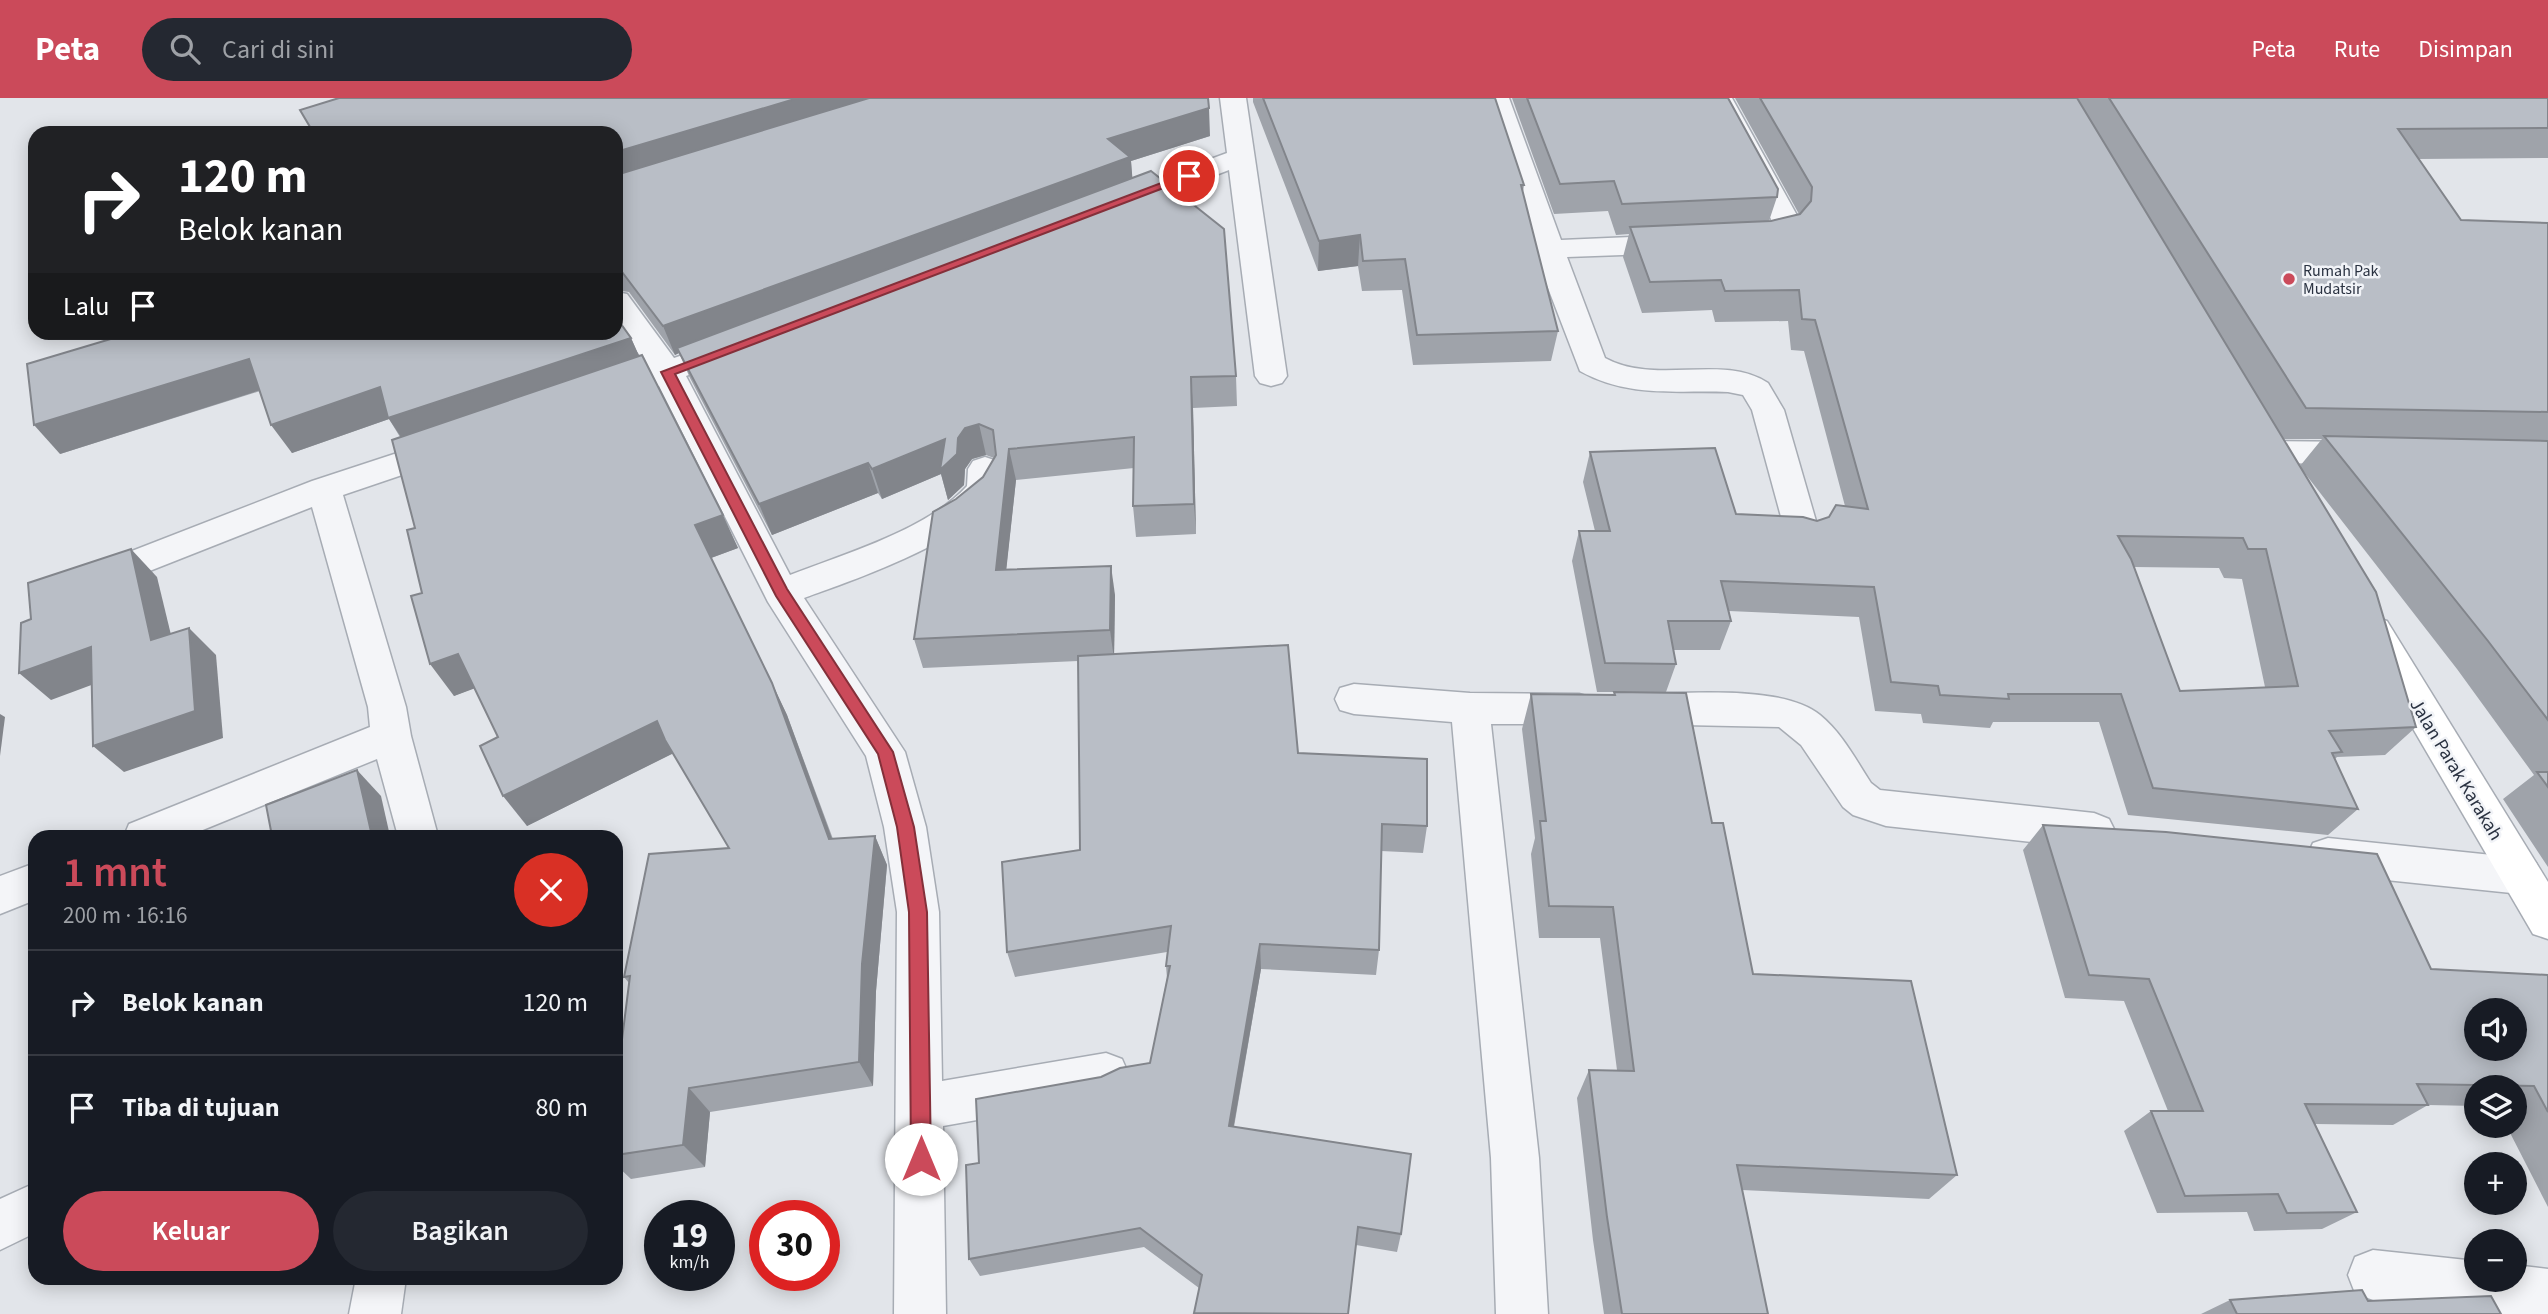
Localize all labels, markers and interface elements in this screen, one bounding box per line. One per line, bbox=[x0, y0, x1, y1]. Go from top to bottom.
search box bbox=[142, 18, 632, 81]
text: Peta bbox=[35, 26, 100, 73]
icon: search bbox=[166, 30, 204, 68]
text: Cari di sini bbox=[222, 31, 335, 68]
text: Peta bbox=[2251, 32, 2296, 67]
text: Rute bbox=[2334, 32, 2380, 67]
text: Disimpan bbox=[2418, 32, 2513, 67]
text: 120 m bbox=[178, 142, 307, 212]
pin bbox=[1159, 146, 1219, 206]
icon: right bbox=[63, 154, 154, 245]
icon: arrive bbox=[1170, 157, 1208, 195]
text: Belok kanan bbox=[178, 207, 343, 253]
place label: Rumah Pak Mudatsir bbox=[2303, 260, 2378, 300]
marker: Rumah Pak Mudatsir bbox=[2281, 271, 2297, 287]
icon: arrive bbox=[124, 287, 162, 325]
text: Lalu bbox=[63, 288, 110, 325]
street label: Jalan Parak Karakah bbox=[2403, 694, 2509, 846]
text: 1 mnt bbox=[63, 843, 167, 903]
button: close bbox=[514, 853, 588, 927]
text: 200 m · 16:16 bbox=[63, 899, 187, 932]
icon: right bbox=[63, 984, 101, 1022]
text: Belok kanan bbox=[122, 984, 264, 1021]
text: 120 m bbox=[522, 984, 588, 1021]
map controls bbox=[2464, 998, 2527, 1292]
button: sound bbox=[2464, 998, 2527, 1061]
button: layers bbox=[2464, 1075, 2527, 1138]
icon: arrive bbox=[63, 1089, 101, 1127]
text: Tiba di tujuan bbox=[122, 1089, 280, 1126]
text: 80 m bbox=[535, 1089, 588, 1126]
position arrow bbox=[884, 1122, 958, 1196]
button: + bbox=[2464, 1152, 2527, 1215]
button: Keluar bbox=[63, 1191, 319, 1271]
button: Bagikan bbox=[333, 1191, 588, 1271]
speed limit sign: 30 bbox=[749, 1200, 840, 1291]
text: 19 bbox=[671, 1211, 708, 1261]
button: − bbox=[2464, 1229, 2527, 1292]
text: km/h bbox=[670, 1250, 709, 1275]

